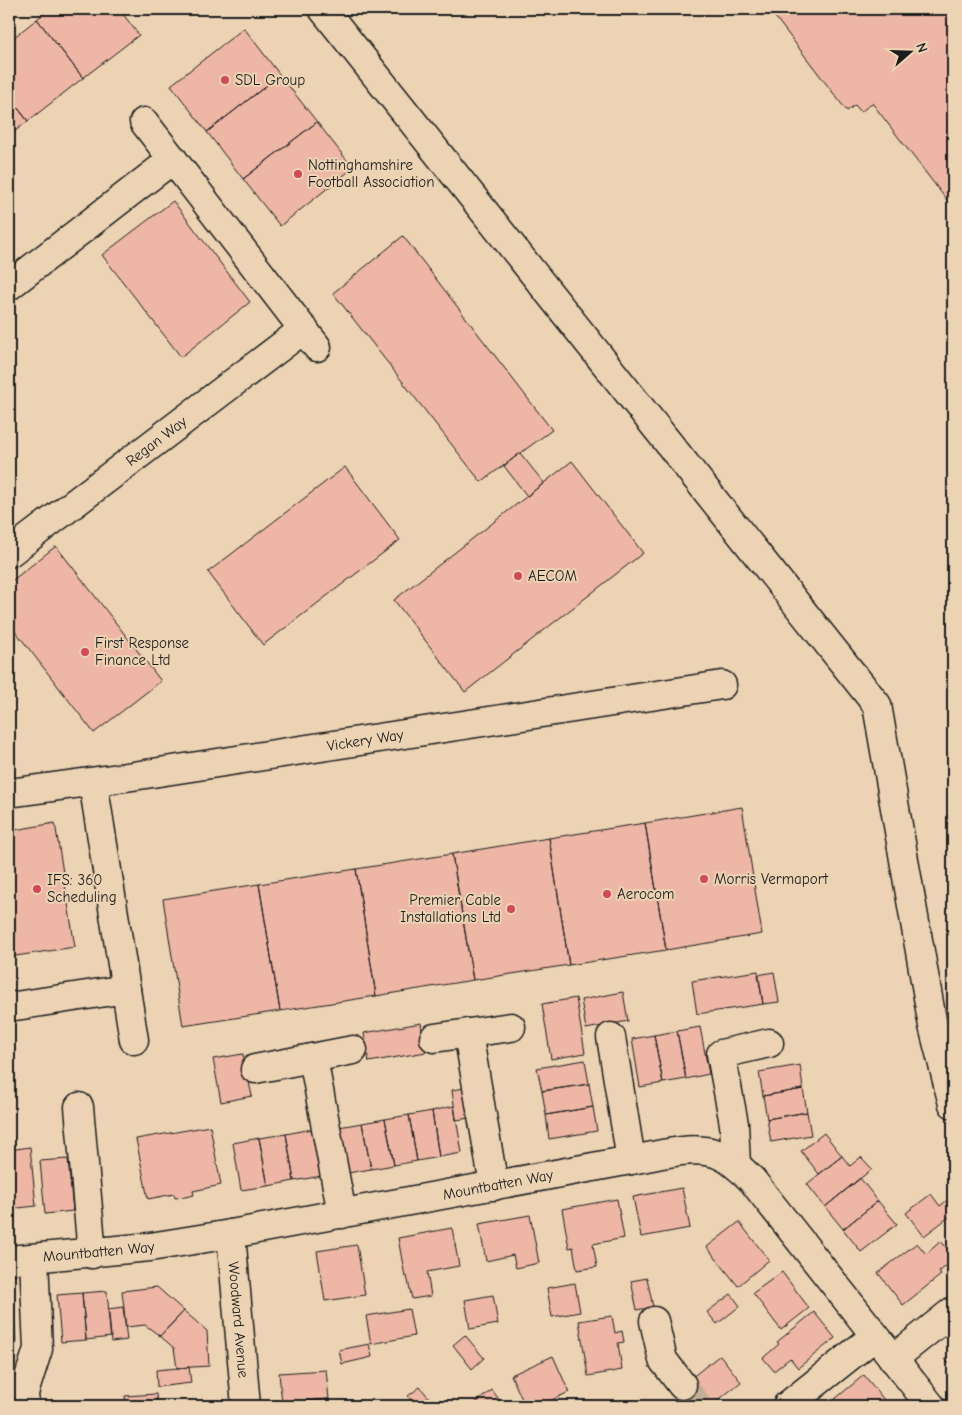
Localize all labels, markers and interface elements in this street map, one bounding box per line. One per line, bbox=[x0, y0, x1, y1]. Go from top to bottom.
north arrow bbox=[884, 28, 934, 78]
text: N bbox=[912, 41, 931, 55]
place label: SDL Group bbox=[235, 71, 305, 89]
marker: SDL Group bbox=[219, 74, 231, 86]
place label: Nottinghamshire Football Association bbox=[308, 156, 435, 191]
marker: Nottinghamshire Football Association bbox=[292, 168, 304, 180]
street label: Regan Way bbox=[122, 412, 191, 470]
place label: AECOM bbox=[528, 567, 577, 585]
marker: AECOM bbox=[512, 570, 524, 582]
place label: First Response Finance Ltd bbox=[95, 634, 189, 669]
marker: First Response Finance Ltd bbox=[79, 646, 91, 658]
street label: Vickery Way bbox=[326, 725, 405, 755]
place label: Morris Vermaport bbox=[714, 870, 829, 888]
place label: IFS: 360 Scheduling bbox=[47, 871, 117, 906]
marker: Morris Vermaport bbox=[698, 873, 710, 885]
marker: IFS: 360 Scheduling bbox=[31, 883, 43, 895]
place label: Aerocom bbox=[617, 885, 674, 903]
marker: Aerocom bbox=[601, 888, 613, 900]
place label: Premier Cable Installations Ltd bbox=[400, 891, 501, 926]
marker: Premier Cable Installations Ltd bbox=[505, 903, 517, 915]
street label: Mountbatten Way bbox=[441, 1166, 555, 1204]
street label: Mountbatten Way bbox=[42, 1237, 156, 1266]
street label: Woodward Avenue bbox=[224, 1261, 253, 1379]

